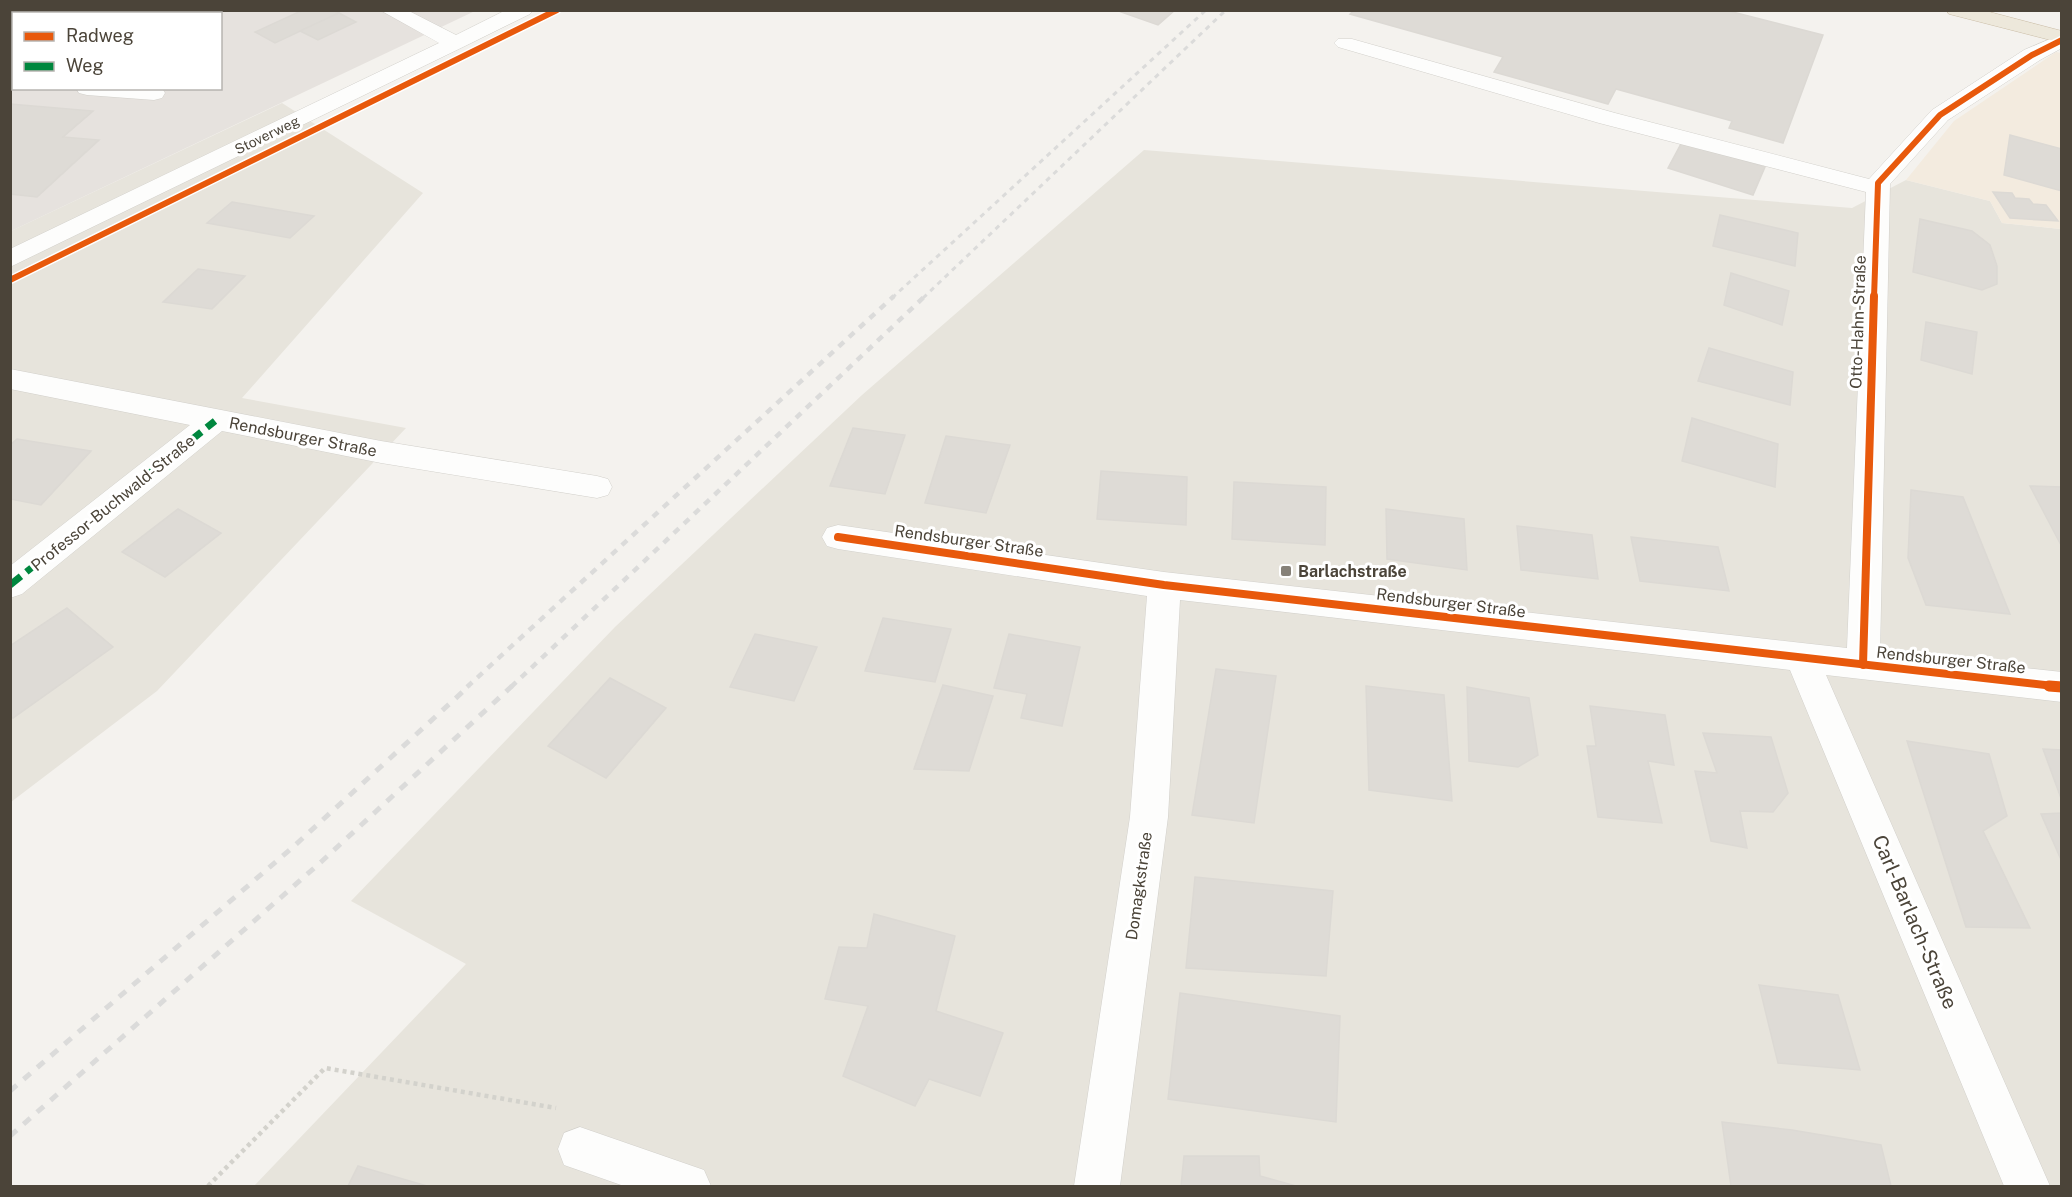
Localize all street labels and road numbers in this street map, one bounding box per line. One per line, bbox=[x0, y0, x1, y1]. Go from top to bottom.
street label: Stoverweg bbox=[232, 112, 302, 158]
street label: Otto-Hahn-Straße bbox=[1846, 255, 1870, 389]
street label: Rendsburger Straße bbox=[227, 413, 379, 461]
street label: Professor-Buchwald-Straße bbox=[27, 431, 199, 575]
street label: Rendsburger Straße bbox=[893, 521, 1045, 561]
street label: Rendsburger Straße bbox=[1375, 584, 1527, 622]
street label: Rendsburger Straße bbox=[1875, 643, 2027, 677]
street label: Domagkstraße bbox=[1122, 831, 1156, 941]
street label: Carl-Barlach-Straße bbox=[1867, 831, 1963, 1013]

